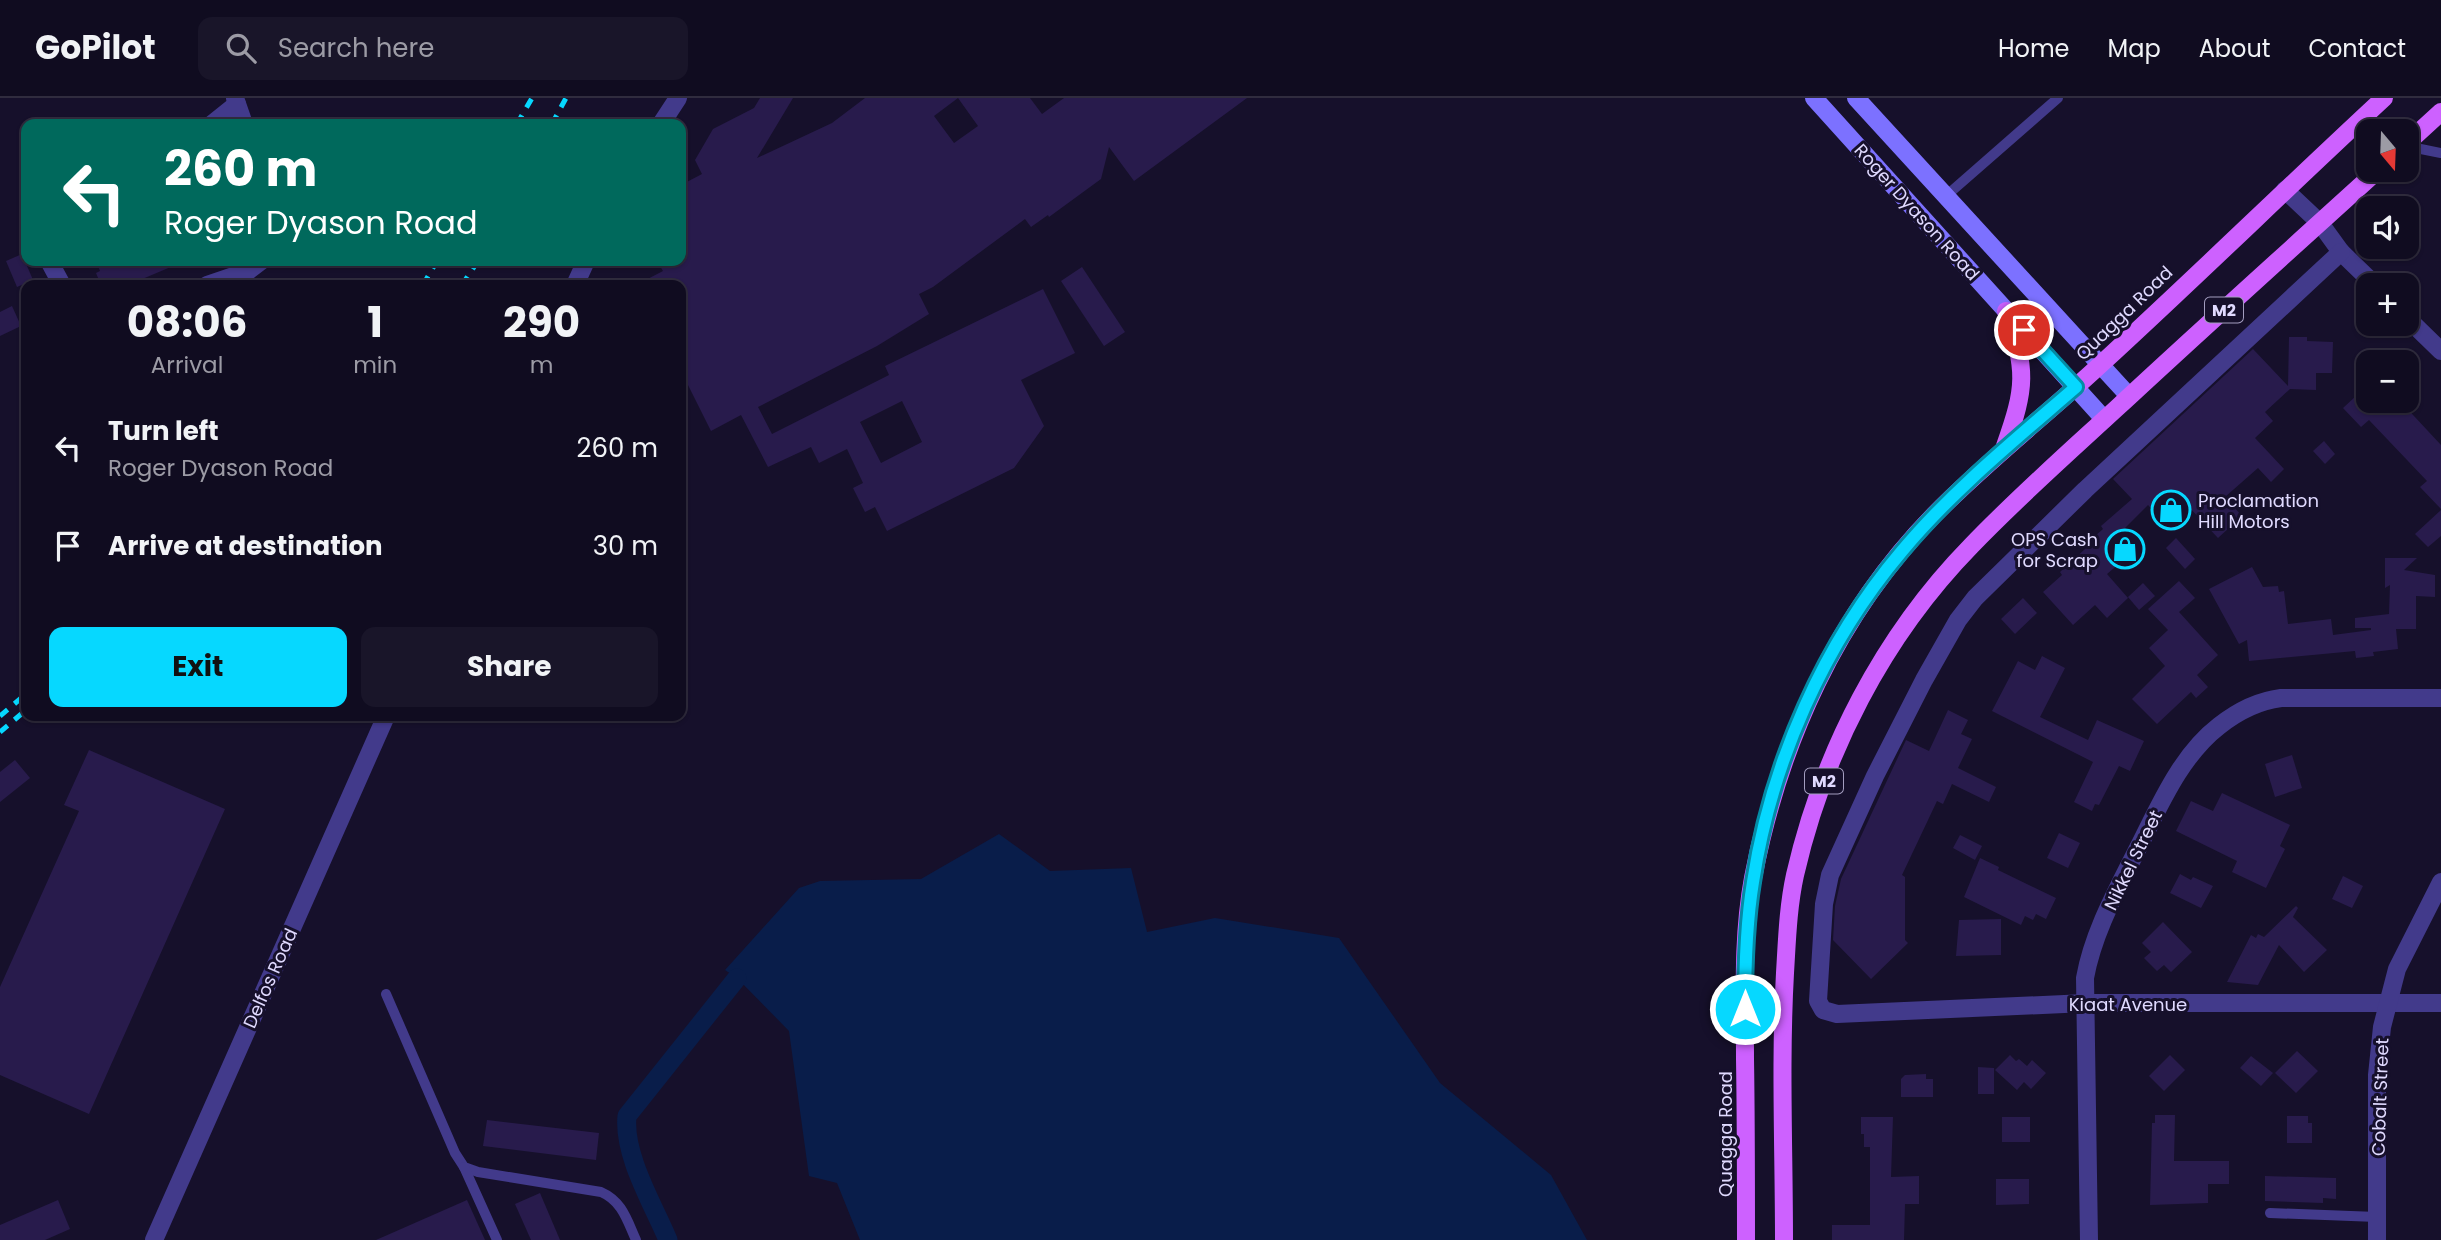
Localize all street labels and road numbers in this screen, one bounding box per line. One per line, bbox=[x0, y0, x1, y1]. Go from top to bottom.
street label: Roger Dyason Road bbox=[1849, 138, 1985, 286]
street label: Quagga Road bbox=[2070, 260, 2178, 366]
road number: M2 bbox=[2205, 298, 2243, 322]
road number: M2 bbox=[1805, 768, 1843, 794]
street label: Nikkel Street bbox=[2098, 806, 2168, 914]
street label: Delfos Road bbox=[237, 924, 303, 1032]
street label: Kiaat Avenue bbox=[2069, 992, 2187, 1017]
street label: Cobalt Street bbox=[2365, 1037, 2395, 1157]
street label: Quagga Road bbox=[1713, 1071, 1738, 1197]

